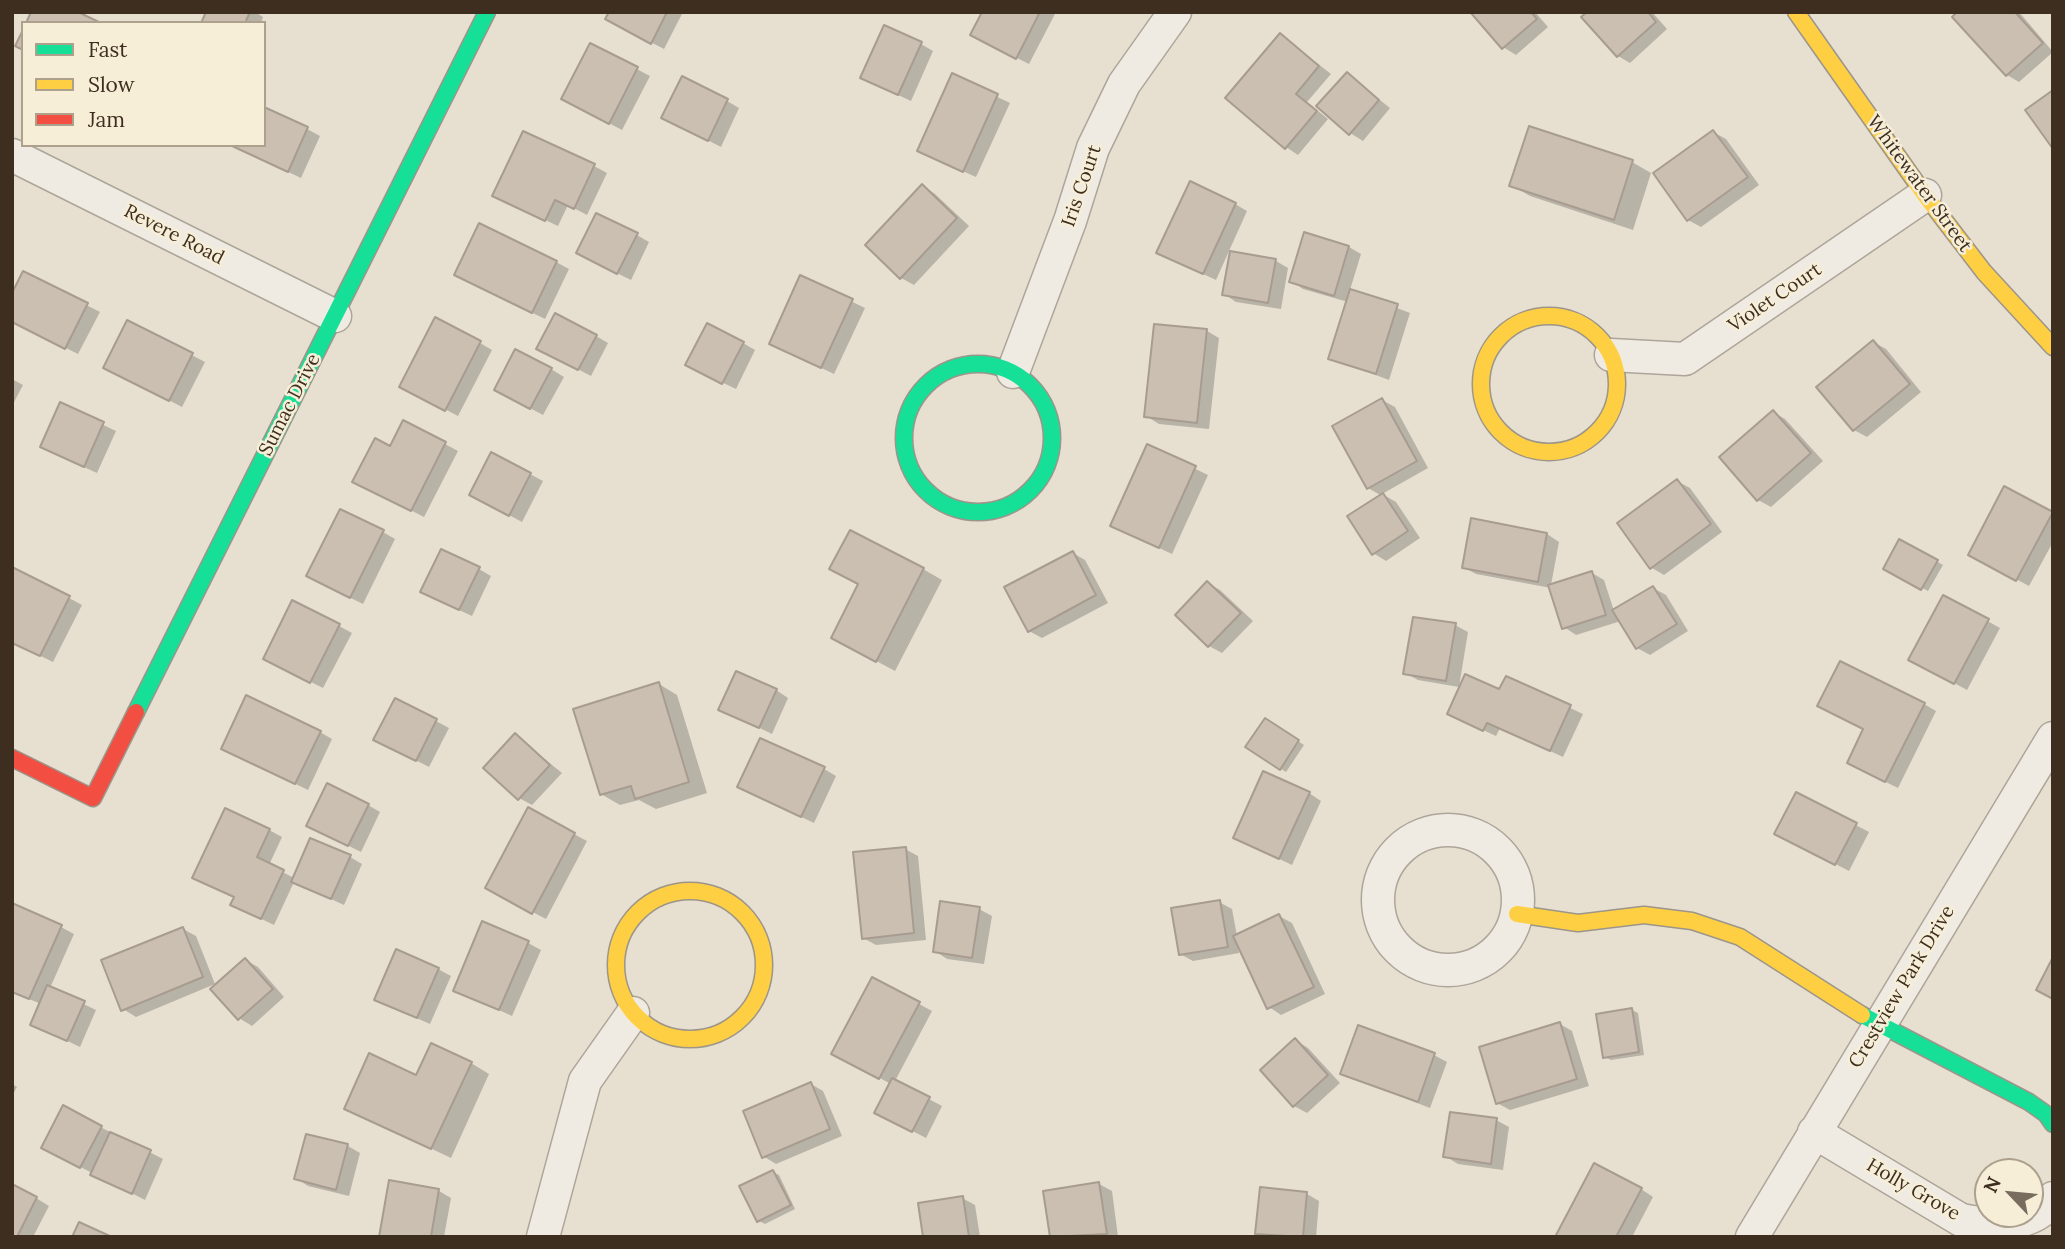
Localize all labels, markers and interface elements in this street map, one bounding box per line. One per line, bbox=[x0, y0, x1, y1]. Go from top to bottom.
legend bbox=[21, 21, 266, 147]
text: Fast bbox=[88, 36, 127, 63]
text: Slow bbox=[88, 71, 135, 98]
text: Jam bbox=[88, 106, 125, 133]
street label: Whitewater Street bbox=[1862, 111, 1976, 257]
street label: Iris Court bbox=[1057, 142, 1107, 230]
street label: Revere Road bbox=[120, 200, 228, 270]
street label: Violet Court bbox=[1724, 258, 1826, 338]
street label: Sumac Drive bbox=[255, 350, 325, 460]
street label: Crestview Park Drive bbox=[1844, 902, 1960, 1072]
street label: Holly Grove bbox=[1862, 1154, 1964, 1226]
north arrow bbox=[1974, 1158, 2044, 1228]
text: N bbox=[1978, 1173, 2006, 1197]

